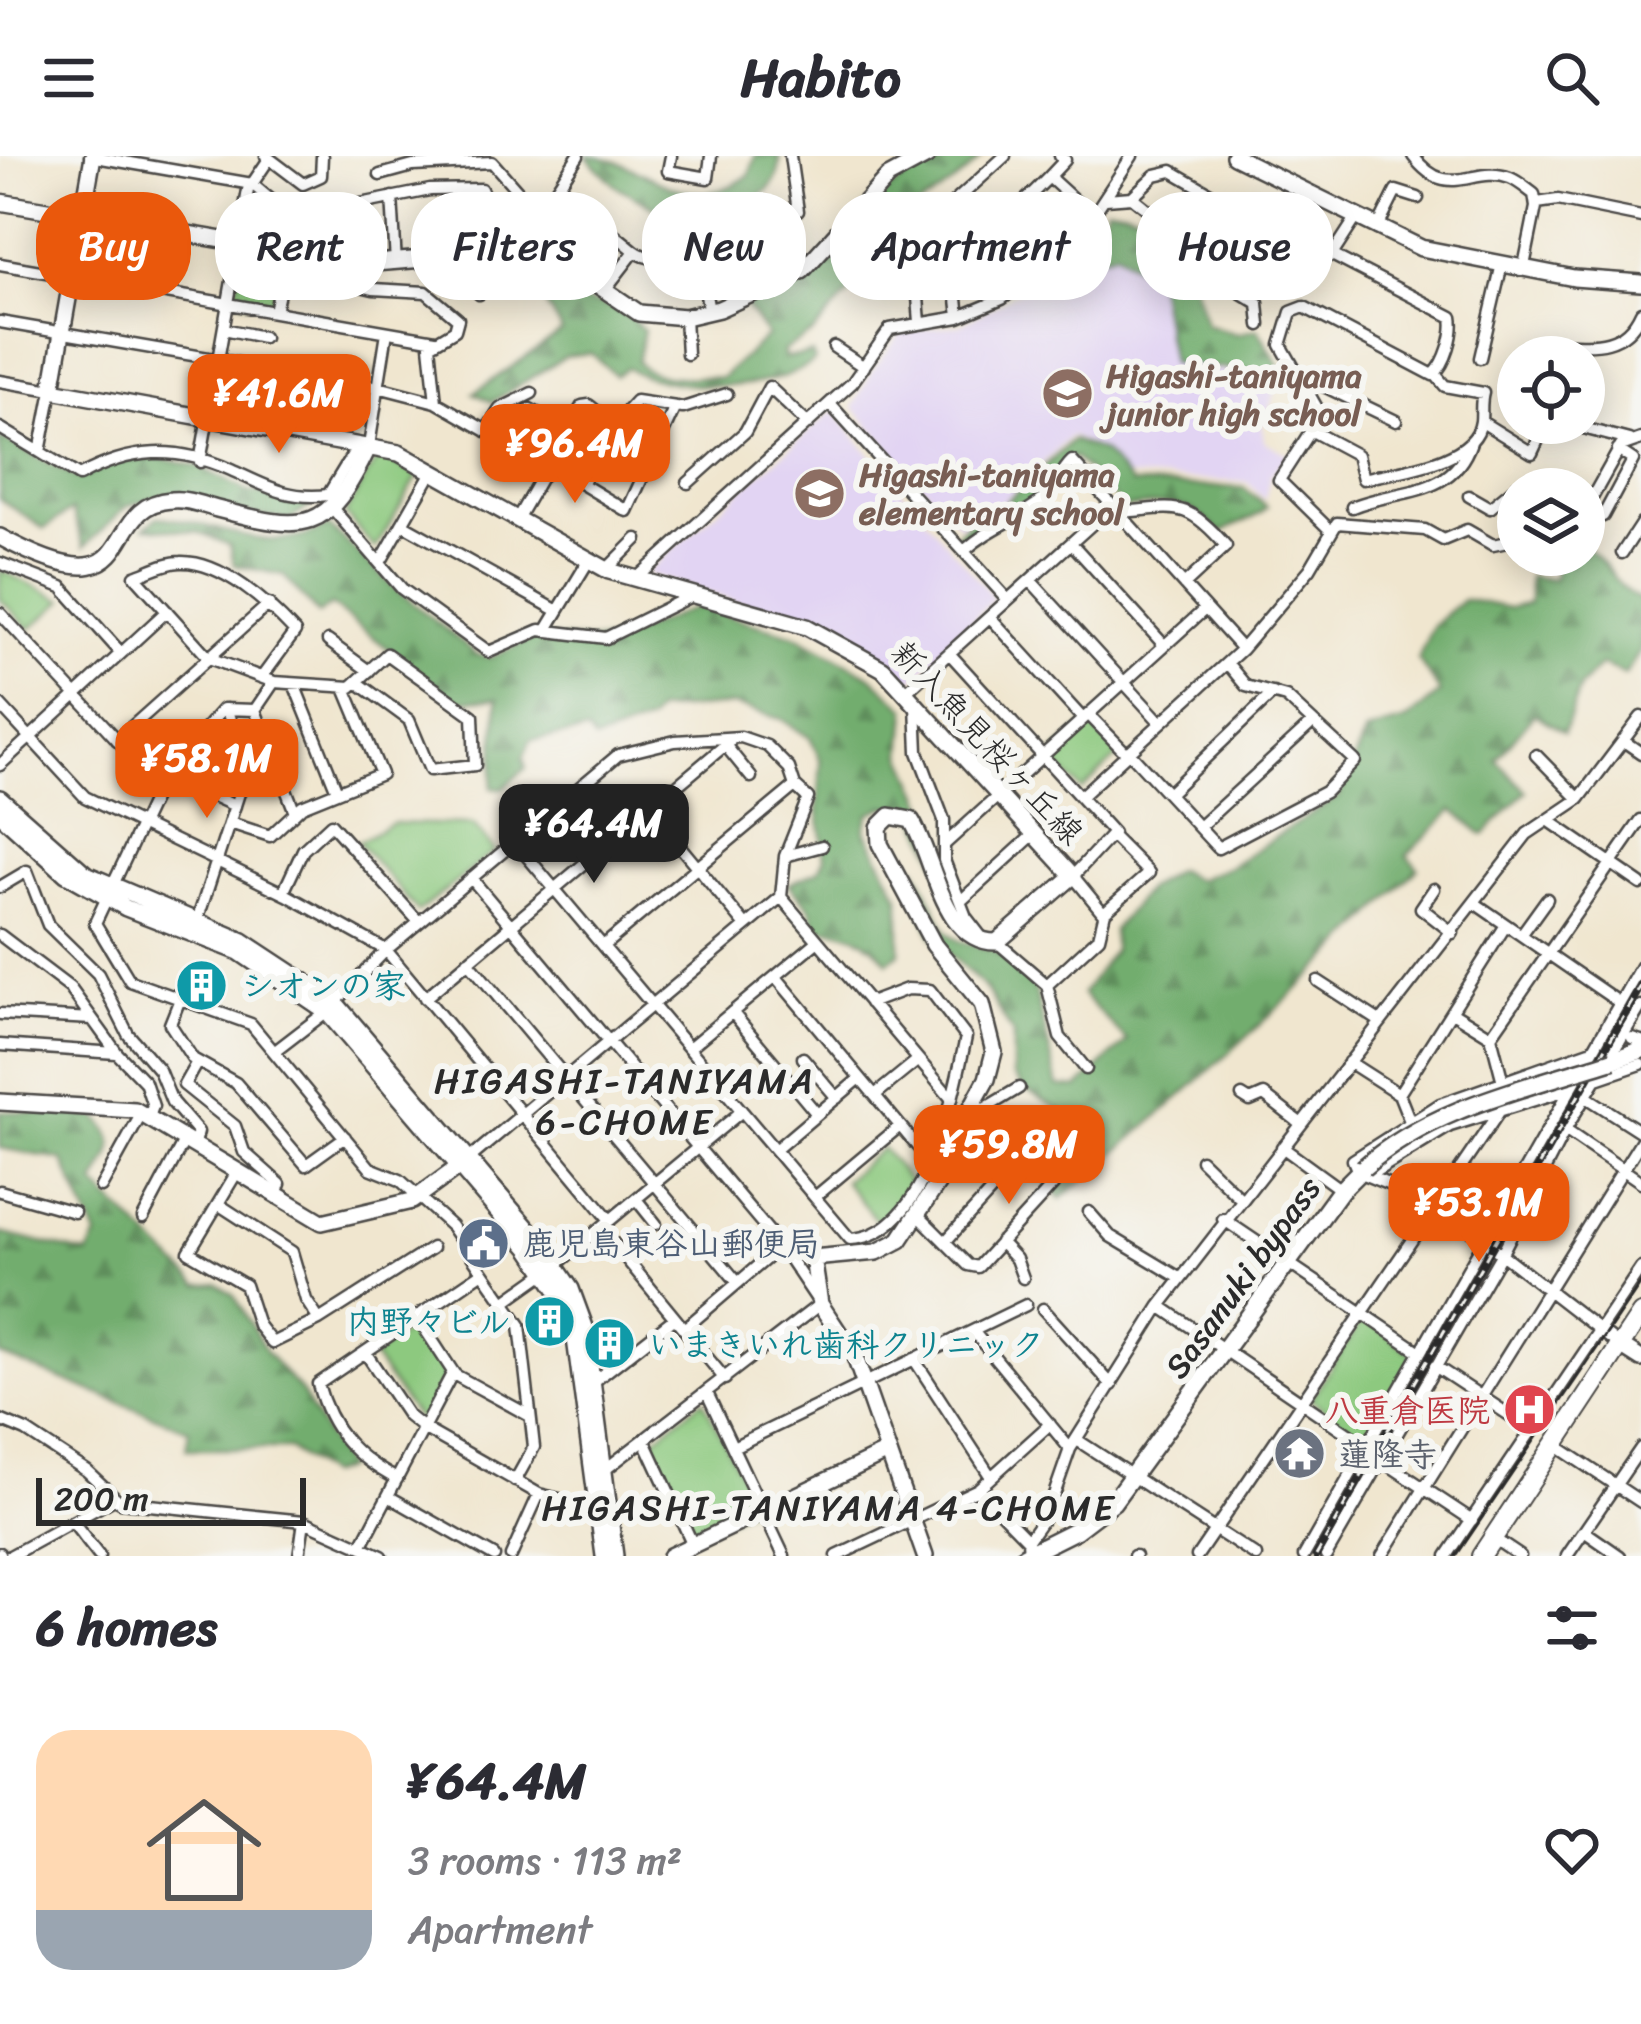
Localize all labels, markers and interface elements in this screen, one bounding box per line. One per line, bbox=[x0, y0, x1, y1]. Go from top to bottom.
text: Habito bbox=[740, 30, 901, 126]
icon: menu bbox=[36, 45, 102, 111]
icon: search bbox=[1539, 45, 1605, 111]
chip: Buy bbox=[36, 192, 191, 300]
chip: Rent bbox=[215, 192, 387, 300]
chip: Filters bbox=[411, 192, 618, 300]
chip: New bbox=[642, 192, 806, 300]
chip: Apartment bbox=[830, 192, 1112, 300]
chip: House bbox=[1136, 192, 1333, 300]
map controls bbox=[1497, 336, 1605, 576]
button: locate bbox=[1497, 336, 1605, 444]
place label: Higashi-taniyama junior high school bbox=[1099, 347, 1362, 443]
pin: ¥41.6M bbox=[181, 354, 377, 456]
text: ¥41.6M bbox=[215, 358, 343, 427]
school or university icon: Higashi-taniyama junior high school bbox=[1039, 366, 1095, 422]
pin: ¥96.4M bbox=[477, 404, 673, 506]
text: ¥96.4M bbox=[507, 408, 643, 477]
place label: Higashi-taniyama elementary school bbox=[858, 446, 1125, 542]
school or university icon: Higashi-taniyama elementary school bbox=[792, 465, 848, 521]
button: layers bbox=[1497, 468, 1605, 576]
street label: 新入魚見桜ヶ丘線 bbox=[876, 626, 1099, 859]
pin: ¥58.1M bbox=[109, 719, 305, 821]
text: ¥58.1M bbox=[142, 723, 272, 792]
pin: ¥64.4M bbox=[496, 784, 692, 886]
text: ¥64.4M bbox=[526, 788, 662, 857]
building icon: シオンの家 bbox=[174, 957, 230, 1013]
place label: シオンの家 bbox=[241, 957, 406, 1015]
district label: HIGASHI-TANIYAMA 6-CHOME bbox=[434, 1049, 816, 1154]
pin: ¥59.8M bbox=[911, 1105, 1107, 1207]
text: ¥59.8M bbox=[941, 1109, 1077, 1178]
street label: Sasanuki bypass bbox=[1149, 1163, 1337, 1391]
pin: ¥53.1M bbox=[1381, 1163, 1577, 1265]
text: ¥53.1M bbox=[1415, 1167, 1543, 1236]
public building icon: 鹿児島東谷山郵便局 bbox=[456, 1215, 512, 1271]
place label: 鹿児島東谷山郵便局 bbox=[523, 1215, 820, 1273]
place label: 内野々ビル bbox=[347, 1293, 511, 1351]
building icon: 内野々ビル bbox=[522, 1293, 578, 1349]
building icon: いまきいれ歯科クリニック bbox=[581, 1316, 637, 1372]
place label: いまきいれ歯科クリニック bbox=[648, 1316, 1044, 1374]
place label: 八重倉医院 bbox=[1325, 1382, 1490, 1440]
hospital icon: 八重倉医院 bbox=[1501, 1382, 1557, 1438]
temple icon: 蓮隆寺 bbox=[1271, 1426, 1327, 1482]
place label: 蓮隆寺 bbox=[1338, 1426, 1437, 1484]
text: 200 m bbox=[54, 1470, 149, 1528]
scale bar bbox=[36, 1472, 306, 1525]
district label: HIGASHI-TANIYAMA 4-CHOME bbox=[541, 1476, 1117, 1540]
text: 6 homes bbox=[36, 1583, 217, 1673]
icon: filters bbox=[1539, 1595, 1605, 1661]
text: ¥64.4M bbox=[408, 1736, 586, 1826]
icon: home bbox=[132, 1778, 276, 1922]
icon: heart bbox=[1539, 1817, 1605, 1883]
text: 3 rooms · 113 m² bbox=[408, 1826, 682, 1895]
text: Apartment bbox=[408, 1895, 592, 1964]

